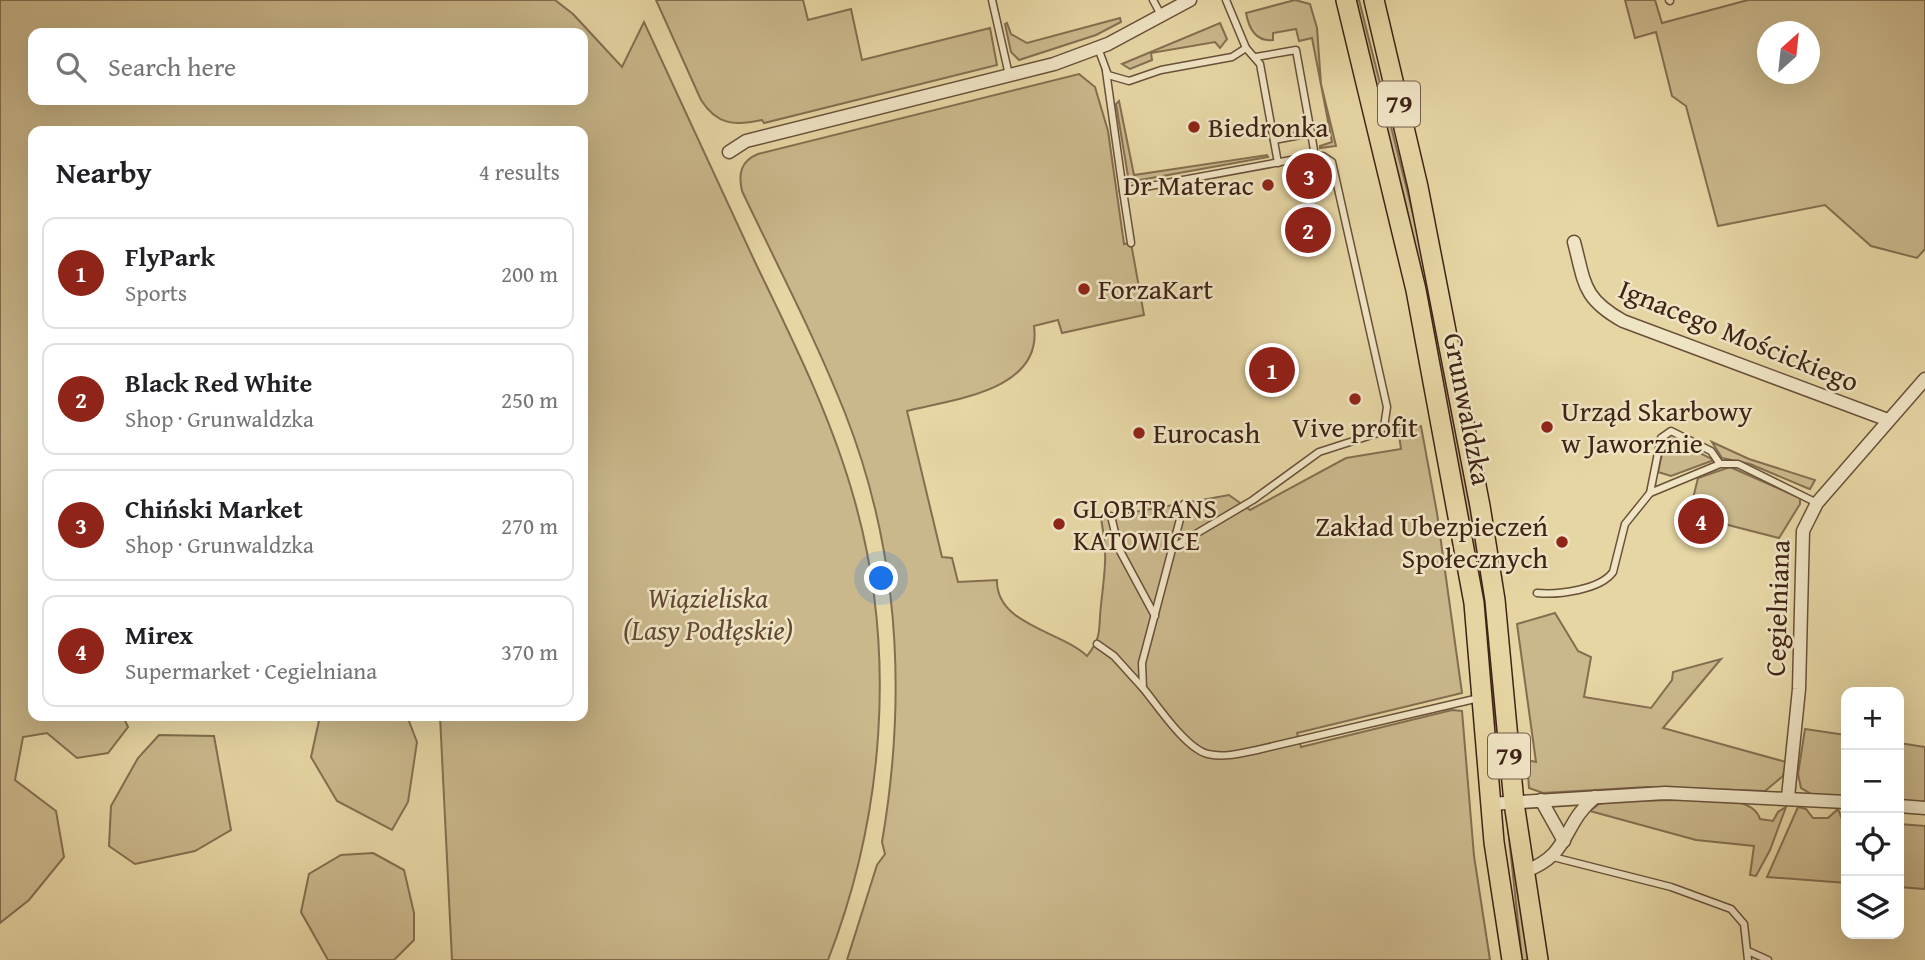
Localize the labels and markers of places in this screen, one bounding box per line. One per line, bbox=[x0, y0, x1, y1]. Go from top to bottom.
place label: Biedronka bbox=[1208, 106, 1329, 147]
marker: Biedronka bbox=[1186, 119, 1202, 135]
pin: 3 bbox=[1286, 150, 1332, 202]
place label: Dr Materac bbox=[1123, 164, 1254, 205]
marker: Dr Materac bbox=[1260, 177, 1276, 193]
pin: 2 bbox=[1285, 204, 1331, 256]
place label: ForzaKart bbox=[1098, 268, 1213, 309]
marker: ForzaKart bbox=[1076, 281, 1092, 297]
pin: 1 bbox=[1249, 344, 1295, 396]
place label: Urząd Skarbowy w Jaworznie bbox=[1561, 390, 1752, 463]
marker: Vive profit bbox=[1347, 391, 1363, 407]
place label: Vive profit bbox=[1292, 406, 1418, 447]
place label: Eurocash bbox=[1153, 412, 1260, 453]
marker: Urząd Skarbowy w Jaworznie bbox=[1539, 419, 1555, 435]
marker: Eurocash bbox=[1131, 425, 1147, 441]
place label: GLOBTRANS KATOWICE bbox=[1073, 487, 1217, 560]
pin: 4 bbox=[1678, 495, 1724, 547]
place label: Zakład Ubezpieczeń Społecznych bbox=[1315, 505, 1548, 578]
marker: GLOBTRANS KATOWICE bbox=[1051, 516, 1067, 532]
marker: Zakład Ubezpieczeń Społecznych bbox=[1554, 534, 1570, 550]

